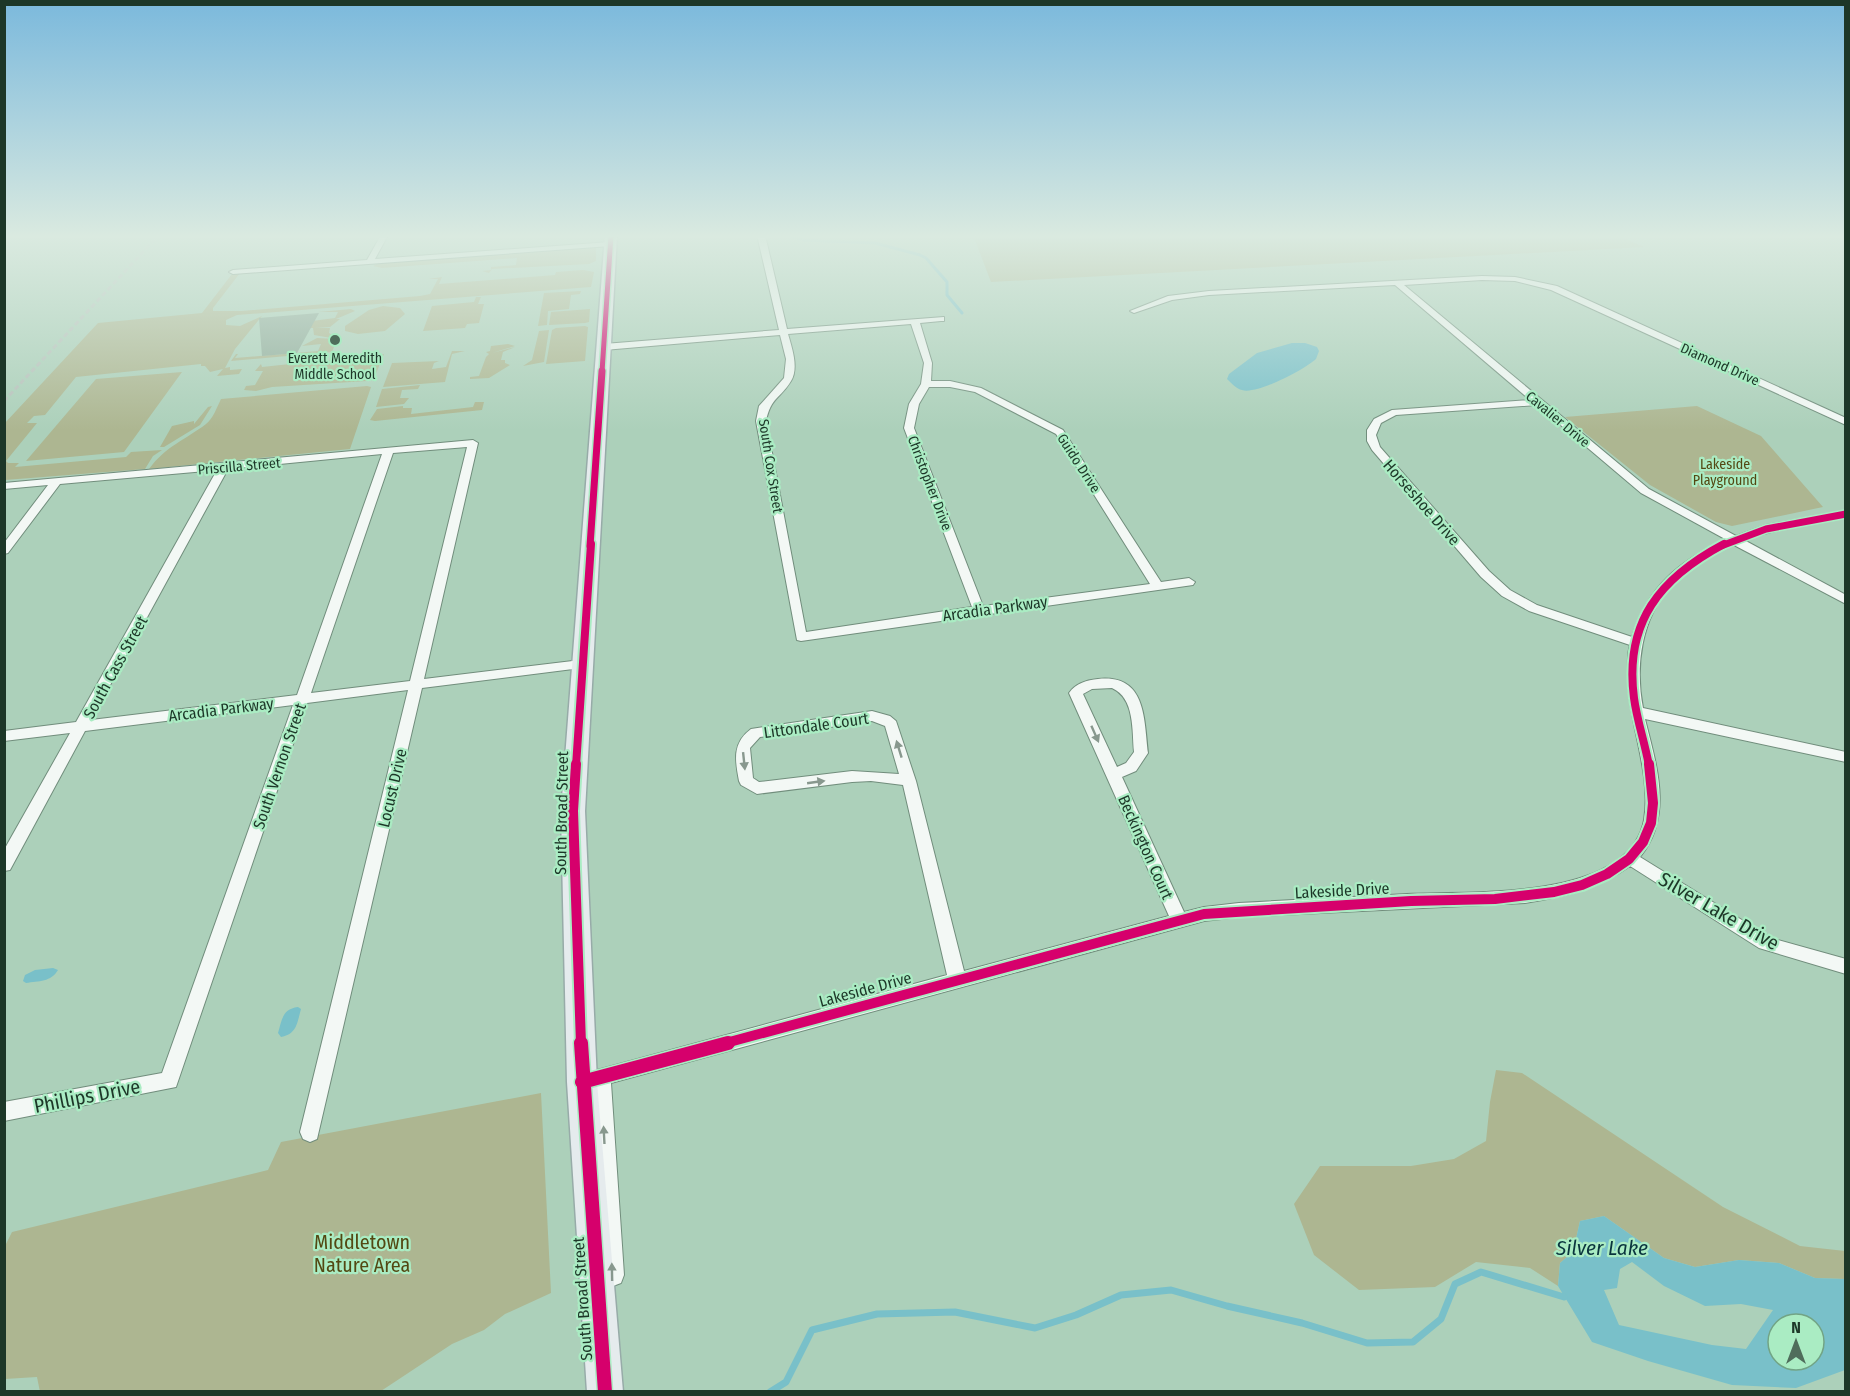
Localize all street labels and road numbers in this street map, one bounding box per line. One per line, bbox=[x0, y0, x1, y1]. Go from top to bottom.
street label: Diamond Drive bbox=[1678, 340, 1762, 389]
street label: Cavalier Drive bbox=[1522, 388, 1593, 451]
street label: South Cox Street bbox=[755, 418, 786, 515]
street label: Guido Drive bbox=[1053, 431, 1104, 496]
street label: Christopher Drive bbox=[904, 433, 955, 533]
street label: Priscilla Street bbox=[197, 454, 281, 479]
street label: Horseshoe Drive bbox=[1379, 456, 1464, 549]
street label: Arcadia Parkway bbox=[941, 592, 1050, 625]
street label: South Cass Street bbox=[79, 612, 152, 722]
street label: Arcadia Parkway bbox=[167, 694, 276, 725]
street label: South Vernon Street bbox=[249, 700, 310, 832]
street label: Littondale Court bbox=[762, 709, 870, 742]
street label: Locust Drive bbox=[374, 747, 411, 829]
street label: South Broad Street bbox=[551, 750, 572, 875]
street label: Beckington Court bbox=[1114, 792, 1177, 903]
street label: Silver Lake Drive bbox=[1655, 867, 1783, 955]
street label: Lakeside Drive bbox=[1294, 879, 1390, 902]
street label: Lakeside Drive bbox=[817, 968, 914, 1011]
street label: Phillips Drive bbox=[32, 1074, 142, 1118]
street label: South Broad Street bbox=[569, 1236, 596, 1361]

